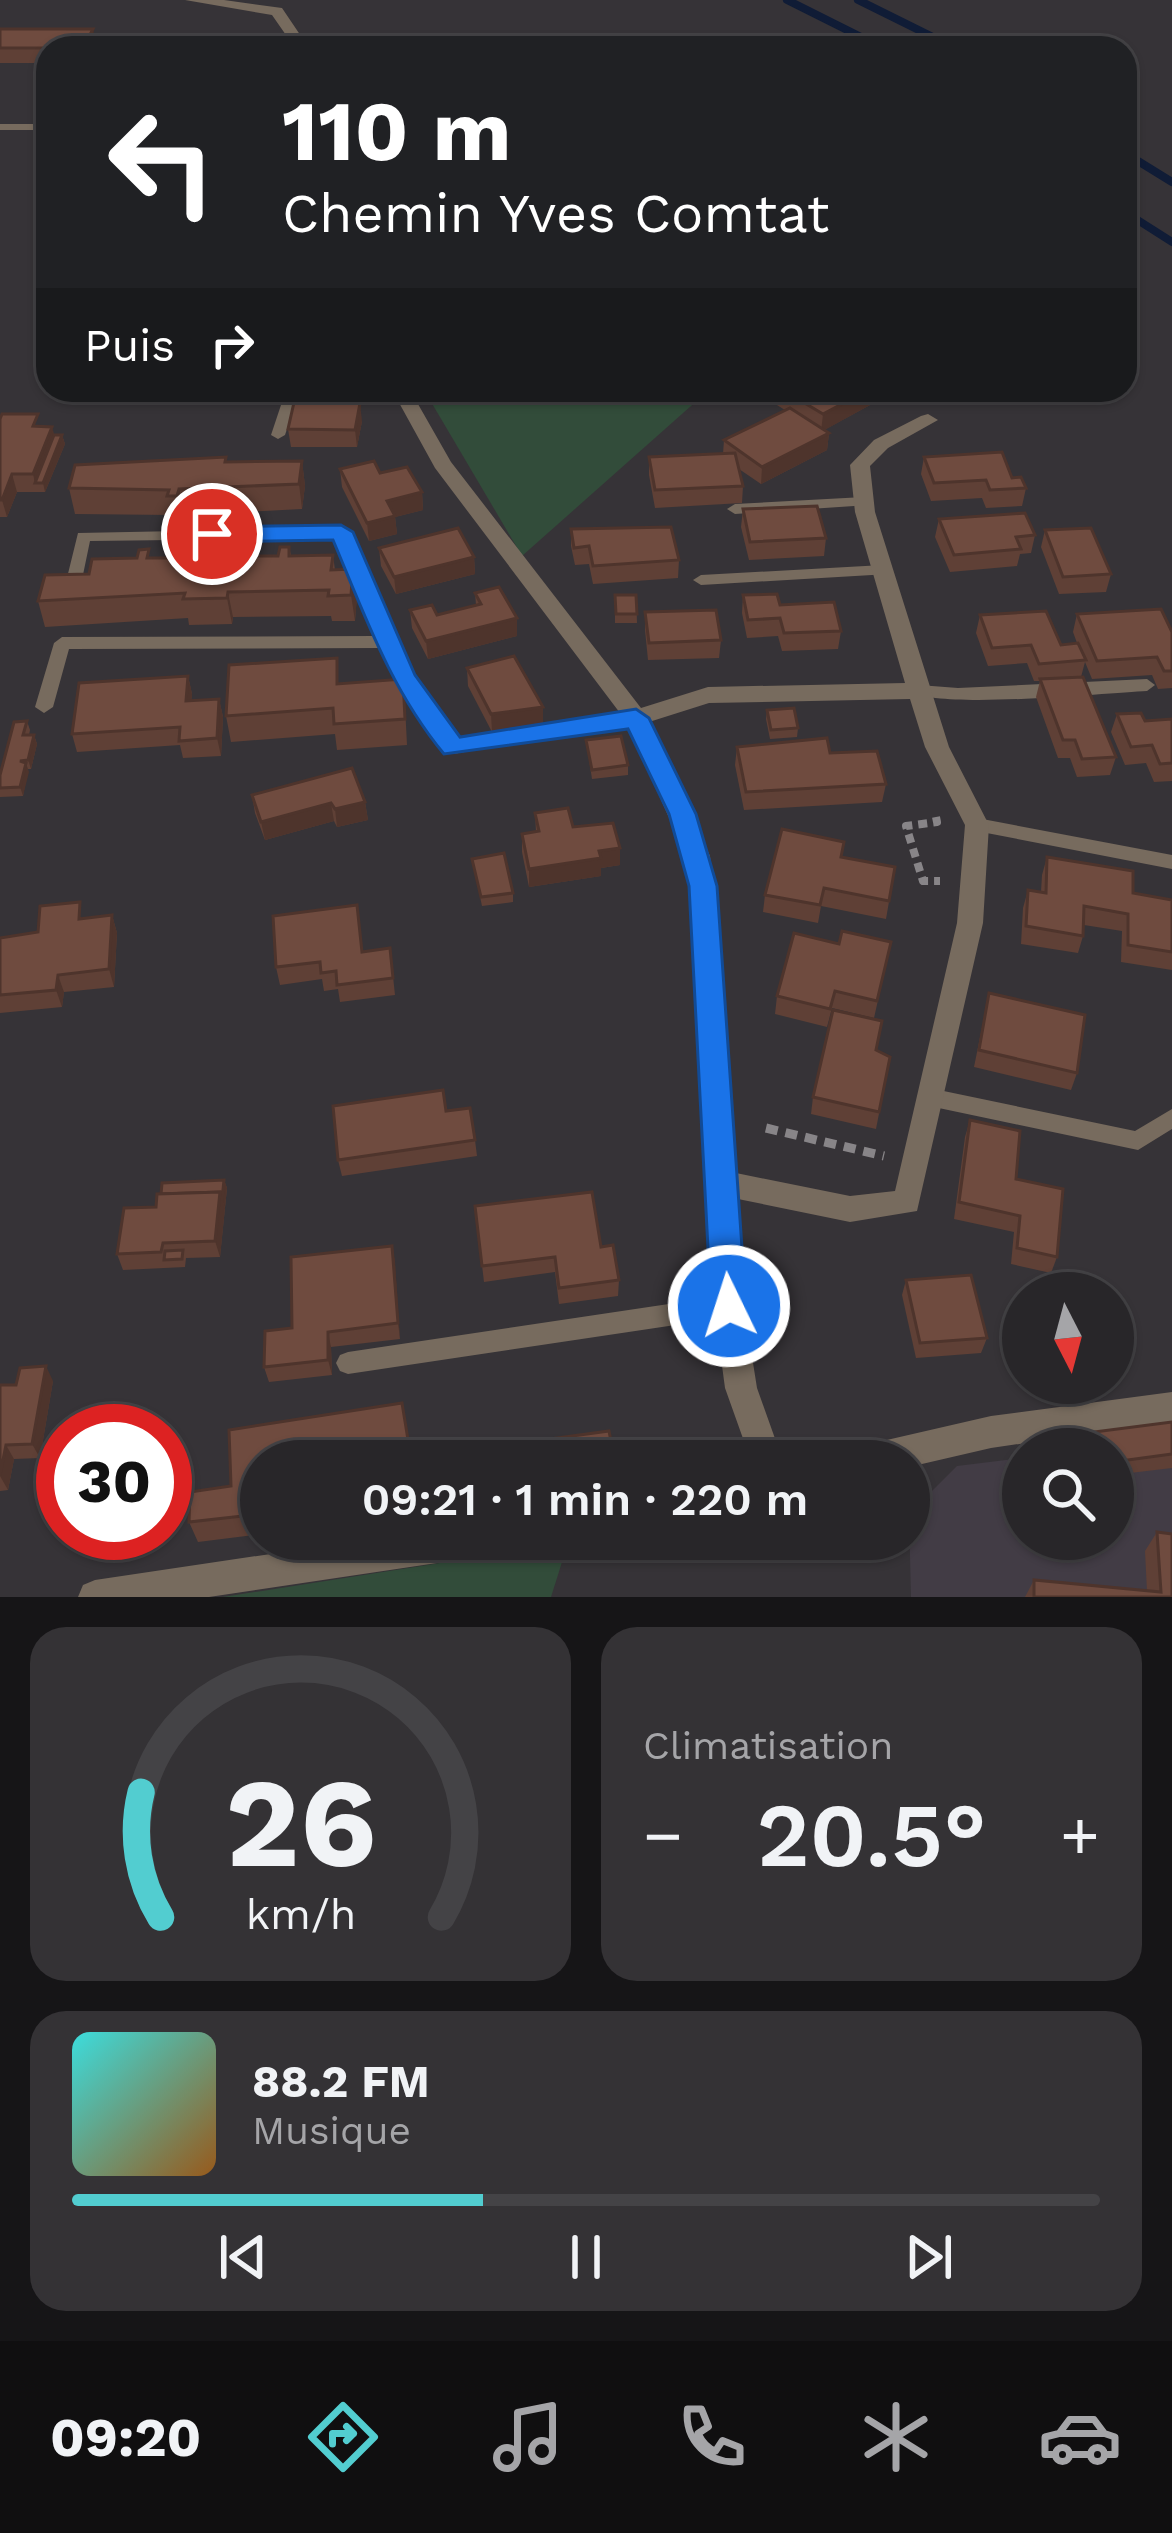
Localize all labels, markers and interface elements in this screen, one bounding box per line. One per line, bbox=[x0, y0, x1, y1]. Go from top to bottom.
text: 110 m bbox=[282, 82, 512, 180]
icon: left bbox=[84, 84, 240, 240]
text: Chemin Yves Comtat bbox=[282, 182, 829, 245]
icon: right bbox=[199, 312, 265, 378]
text: Puis bbox=[84, 319, 175, 372]
pin bbox=[161, 483, 263, 585]
icon: arrive bbox=[179, 501, 245, 567]
position arrow bbox=[666, 1243, 792, 1369]
north arrow bbox=[1002, 1272, 1134, 1404]
map controls bbox=[1002, 1272, 1134, 1560]
speed limit sign: 30 bbox=[36, 1404, 192, 1560]
button: search bbox=[1002, 1428, 1134, 1560]
text: 09:21 · 1 min · 220 m bbox=[362, 1473, 808, 1526]
text: Climatisation bbox=[643, 1723, 893, 1768]
text: 26 bbox=[225, 1750, 376, 1896]
text: 20.5° bbox=[756, 1782, 987, 1888]
text: − bbox=[643, 1797, 683, 1874]
text: + bbox=[1060, 1797, 1100, 1874]
text: km/h bbox=[245, 1889, 356, 1939]
text: 88.2 FM bbox=[252, 2055, 430, 2108]
text: Musique bbox=[252, 2108, 411, 2153]
icon: previous bbox=[210, 2224, 276, 2290]
icon: pause bbox=[553, 2224, 619, 2290]
icon: next bbox=[896, 2224, 962, 2290]
icon: directions bbox=[301, 2395, 385, 2479]
icon: music bbox=[486, 2395, 570, 2479]
icon: phone bbox=[670, 2395, 754, 2479]
icon: climate bbox=[854, 2395, 938, 2479]
icon: car bbox=[1038, 2395, 1122, 2479]
text: 09:20 bbox=[50, 2406, 201, 2469]

